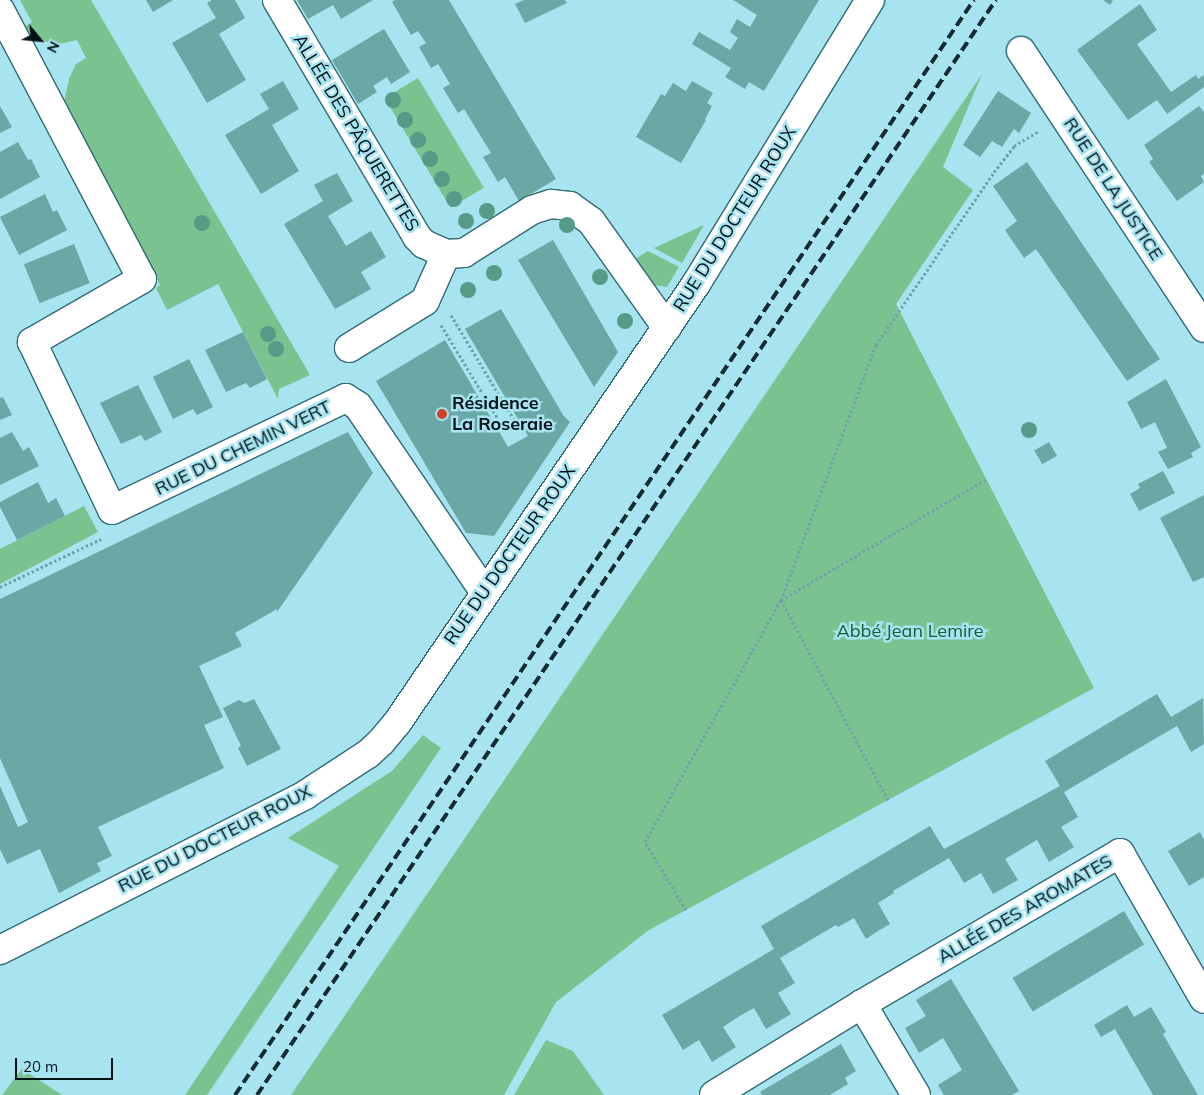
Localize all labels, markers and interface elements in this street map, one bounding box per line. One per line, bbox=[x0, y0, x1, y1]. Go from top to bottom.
north arrow bbox=[15, 15, 65, 65]
street label: ALLÉE DES PÂQUERETTES bbox=[289, 31, 423, 235]
text: N bbox=[43, 38, 64, 56]
street label: RUE DE LA JUSTICE bbox=[1059, 114, 1167, 264]
street label: RUE DU DOCTEUR ROUX bbox=[669, 122, 801, 316]
place label: Résidence La Roseraie bbox=[452, 393, 553, 436]
street label: RUE DU CHEMIN VERT bbox=[151, 396, 335, 500]
marker: Résidence La Roseraie bbox=[436, 408, 448, 420]
street label: RUE DU DOCTEUR ROUX bbox=[440, 461, 580, 649]
park label: Abbé Jean Lemire bbox=[837, 620, 983, 642]
street label: RUE DU DOCTEUR ROUX bbox=[115, 781, 315, 897]
street label: ALLÉE DES AROMATES bbox=[934, 850, 1116, 968]
scale bar bbox=[18, 1048, 115, 1080]
text: 20 m bbox=[23, 1057, 58, 1076]

